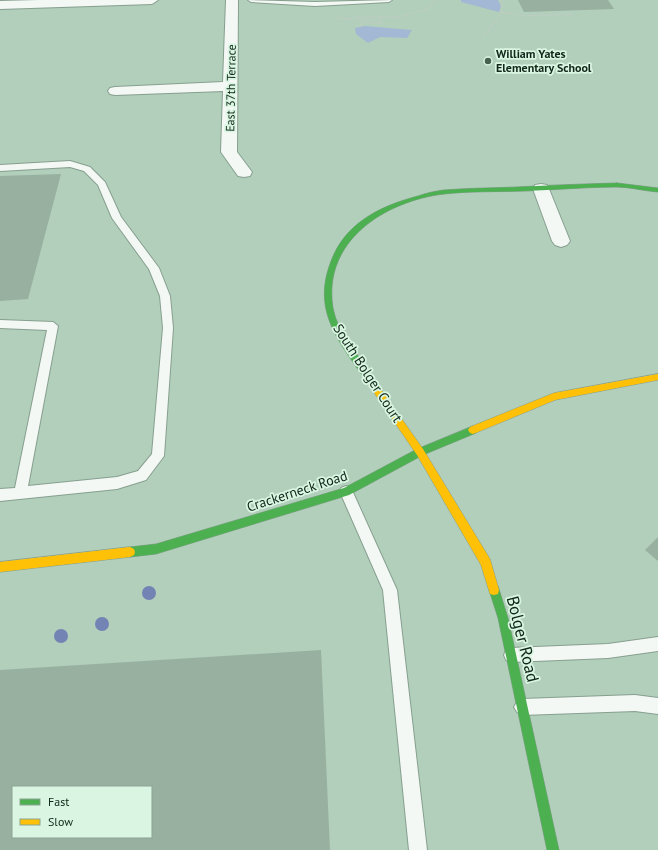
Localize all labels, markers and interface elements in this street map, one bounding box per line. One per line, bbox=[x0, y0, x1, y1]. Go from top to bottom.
street label: East 37th Terrace bbox=[222, 44, 239, 132]
place label: William Yates Elementary School bbox=[496, 46, 592, 75]
marker: William Yates Elementary School bbox=[483, 56, 493, 66]
street label: South Bolger Court bbox=[329, 320, 407, 426]
street label: Crackerneck Road bbox=[244, 466, 350, 516]
street label: Bolger Road bbox=[502, 594, 544, 684]
legend bbox=[12, 786, 152, 838]
text: Fast bbox=[48, 794, 69, 809]
text: Slow bbox=[48, 814, 73, 829]

